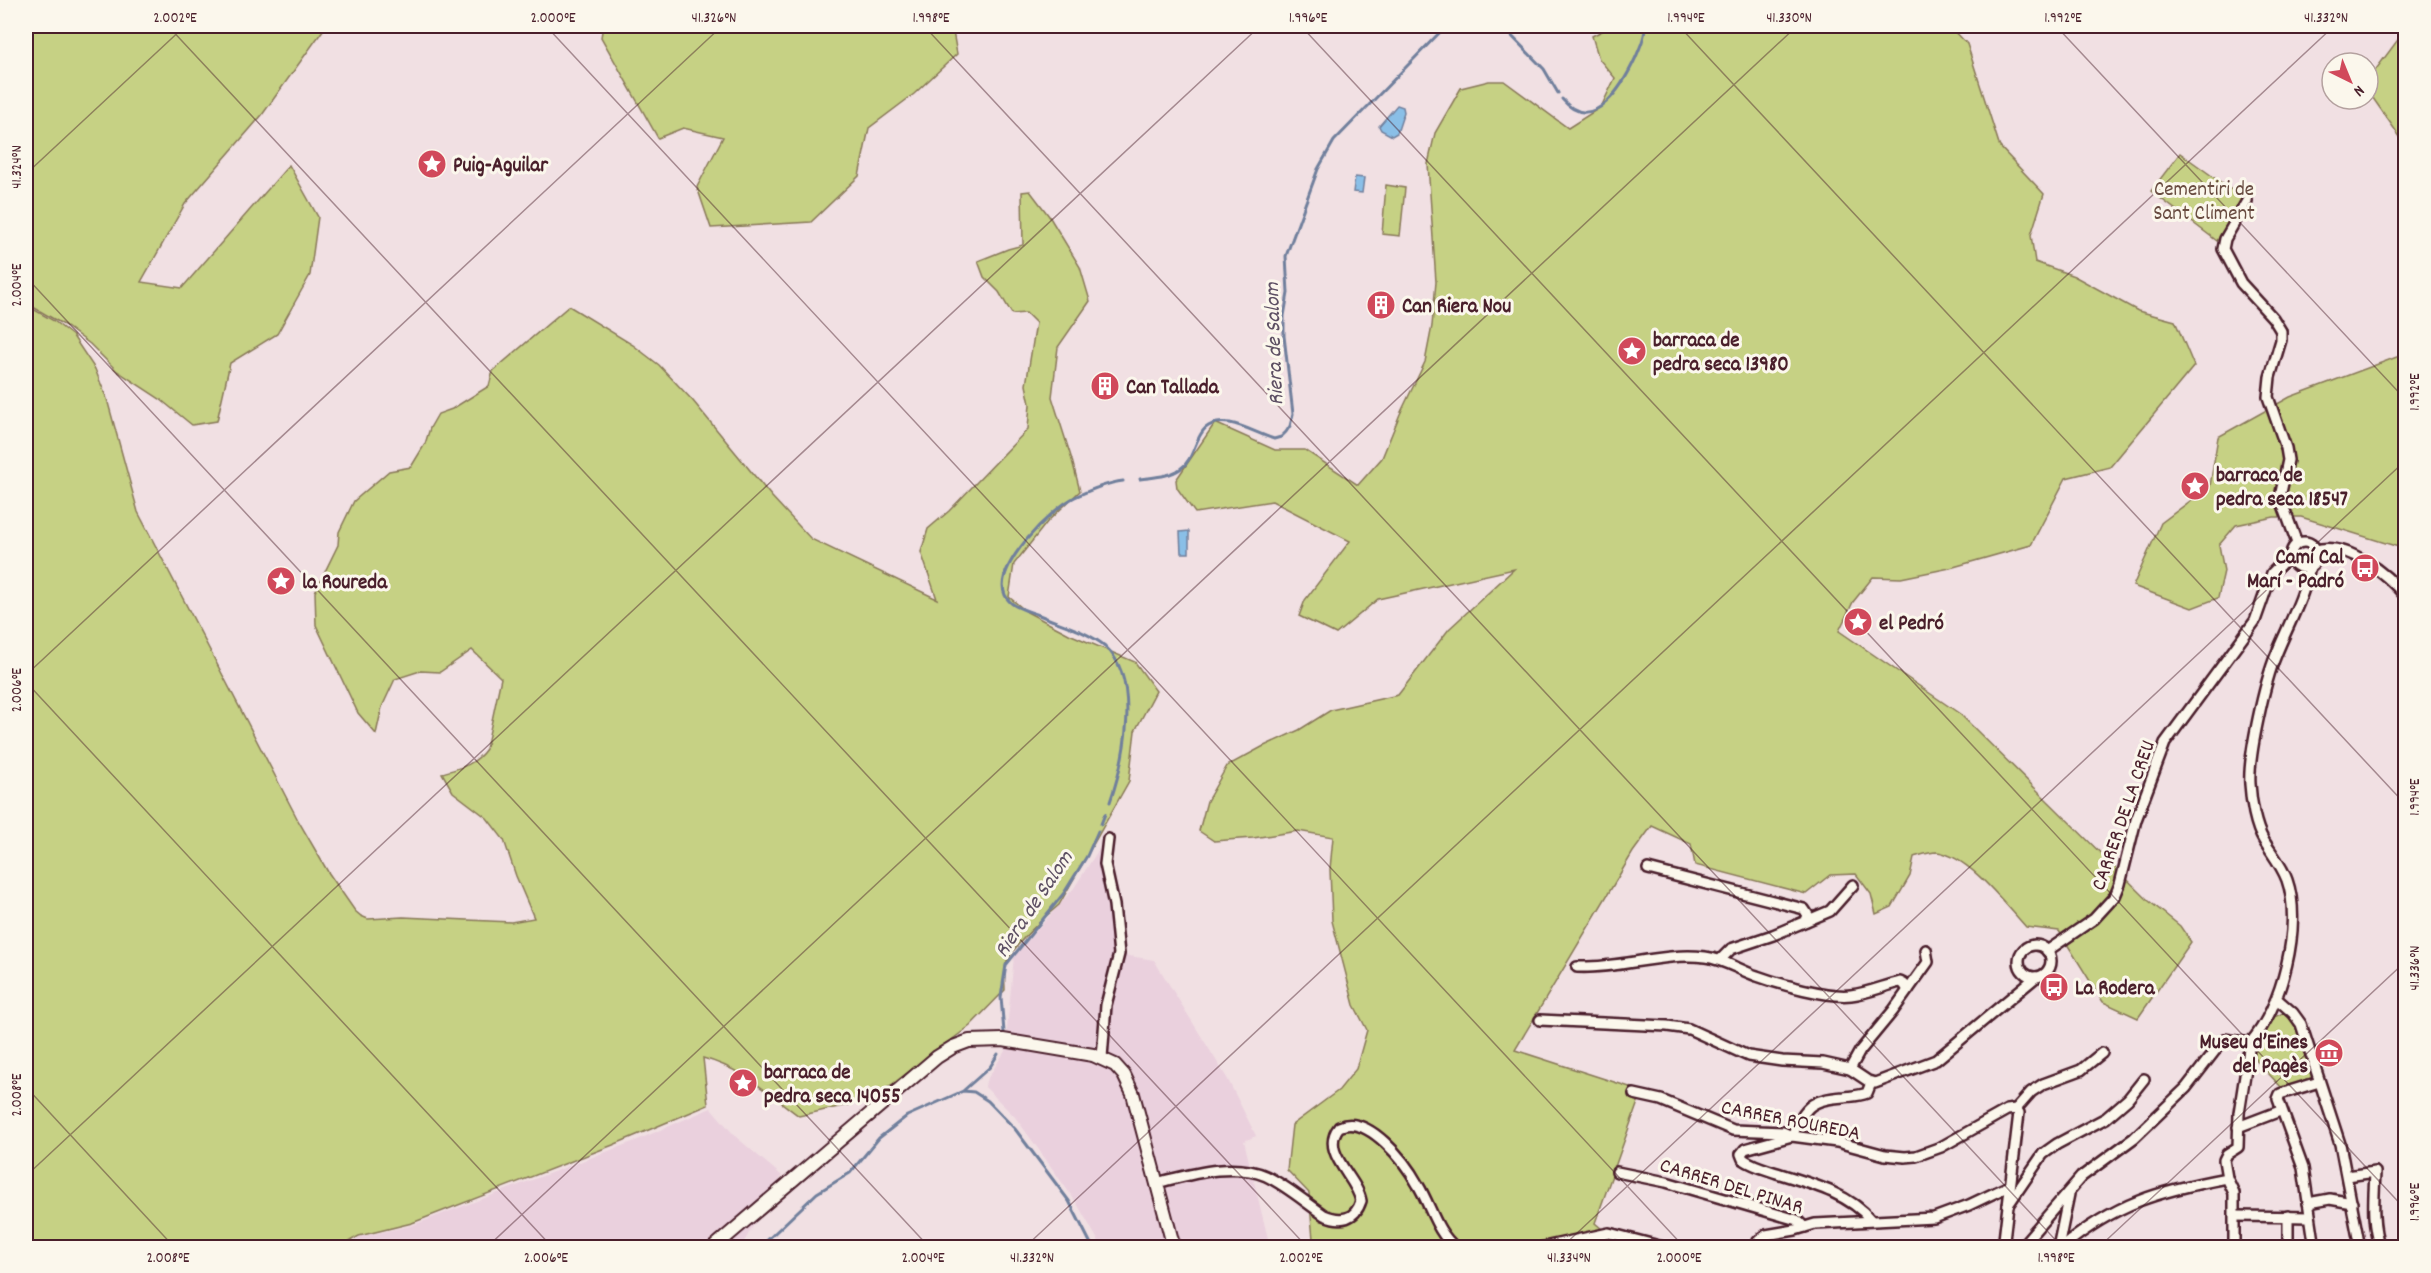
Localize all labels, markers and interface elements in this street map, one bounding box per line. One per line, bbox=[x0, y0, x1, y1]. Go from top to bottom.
text: 2.002°E bbox=[153, 8, 197, 30]
text: 2.000°E bbox=[530, 8, 576, 30]
text: 41.326°N bbox=[692, 8, 736, 30]
text: 1.998°E bbox=[912, 8, 950, 30]
text: 1.996°E bbox=[1289, 8, 1327, 30]
text: 1.994°E bbox=[1667, 8, 1705, 30]
text: 41.330°N bbox=[1766, 8, 1812, 30]
text: 1.992°E bbox=[2044, 8, 2082, 30]
text: 41.332°N bbox=[2304, 8, 2348, 30]
north arrow bbox=[2320, 51, 2380, 111]
text: N bbox=[2348, 79, 2369, 101]
text: 41.324°N bbox=[7, 145, 29, 189]
place icon: Puig-Aguilar bbox=[416, 148, 448, 180]
place label: Puig-Aguilar bbox=[453, 152, 549, 182]
park label: Cementiri de Sant Climent bbox=[2153, 176, 2255, 230]
text: 2.004°E bbox=[7, 263, 29, 307]
water label: Riera de Salom bbox=[1258, 281, 1293, 406]
building icon: Can Riera Nou bbox=[1365, 289, 1397, 321]
place label: Can Riera Nou bbox=[1402, 293, 1511, 323]
place label: barraca de pedra seca 13980 bbox=[1653, 327, 1789, 381]
place icon: barraca de pedra seca 13980 bbox=[1616, 335, 1648, 367]
building icon: Can Tallada bbox=[1089, 370, 1121, 402]
text: 1.992°E bbox=[2405, 373, 2427, 411]
place label: Can Tallada bbox=[1126, 374, 1220, 404]
place label: barraca de pedra seca 18547 bbox=[2216, 462, 2348, 516]
place icon: barraca de pedra seca 18547 bbox=[2179, 470, 2211, 502]
place label: Camí Cal Marí - Padró bbox=[2247, 544, 2345, 598]
bus stop icon: Camí Cal Marí - Padró bbox=[2349, 552, 2381, 584]
place icon: la Roureda bbox=[265, 565, 297, 597]
place label: la Roureda bbox=[302, 569, 388, 599]
place icon: el Pedró bbox=[1842, 606, 1874, 638]
place label: el Pedró bbox=[1879, 610, 1944, 640]
text: 2.006°E bbox=[7, 668, 29, 712]
street label: CARRER DE LA CREU bbox=[2085, 737, 2165, 895]
text: 1.994°E bbox=[2405, 778, 2427, 816]
water label: Riera de Salom bbox=[988, 845, 1083, 965]
text: 41.336°N bbox=[2405, 946, 2427, 990]
bus stop icon: La Rodera bbox=[2038, 971, 2070, 1003]
place label: La Rodera bbox=[2075, 975, 2156, 1005]
place label: Museu d’Eines del Pagès bbox=[2200, 1029, 2308, 1083]
museum icon: Museu d’Eines del Pagès bbox=[2313, 1037, 2345, 1069]
place label: barraca de pedra seca 14055 bbox=[764, 1059, 901, 1113]
place icon: barraca de pedra seca 14055 bbox=[727, 1067, 759, 1099]
text: 2.008°E bbox=[7, 1073, 29, 1117]
street label: CARRER ROUREDA bbox=[1718, 1094, 1863, 1150]
street label: CARRER DEL PINAR bbox=[1656, 1152, 1807, 1224]
text: 1.996°E bbox=[2405, 1183, 2427, 1221]
text: 2.008°E bbox=[146, 1248, 190, 1270]
text: 2.006°E bbox=[524, 1248, 568, 1270]
text: 2.004°E bbox=[901, 1248, 945, 1270]
text: 41.332°N bbox=[1010, 1248, 1054, 1270]
text: 2.002°E bbox=[1279, 1248, 1323, 1270]
text: 41.334°N bbox=[1547, 1248, 1591, 1270]
text: 2.000°E bbox=[1656, 1248, 1702, 1270]
text: 1.998°E bbox=[2037, 1248, 2075, 1270]

